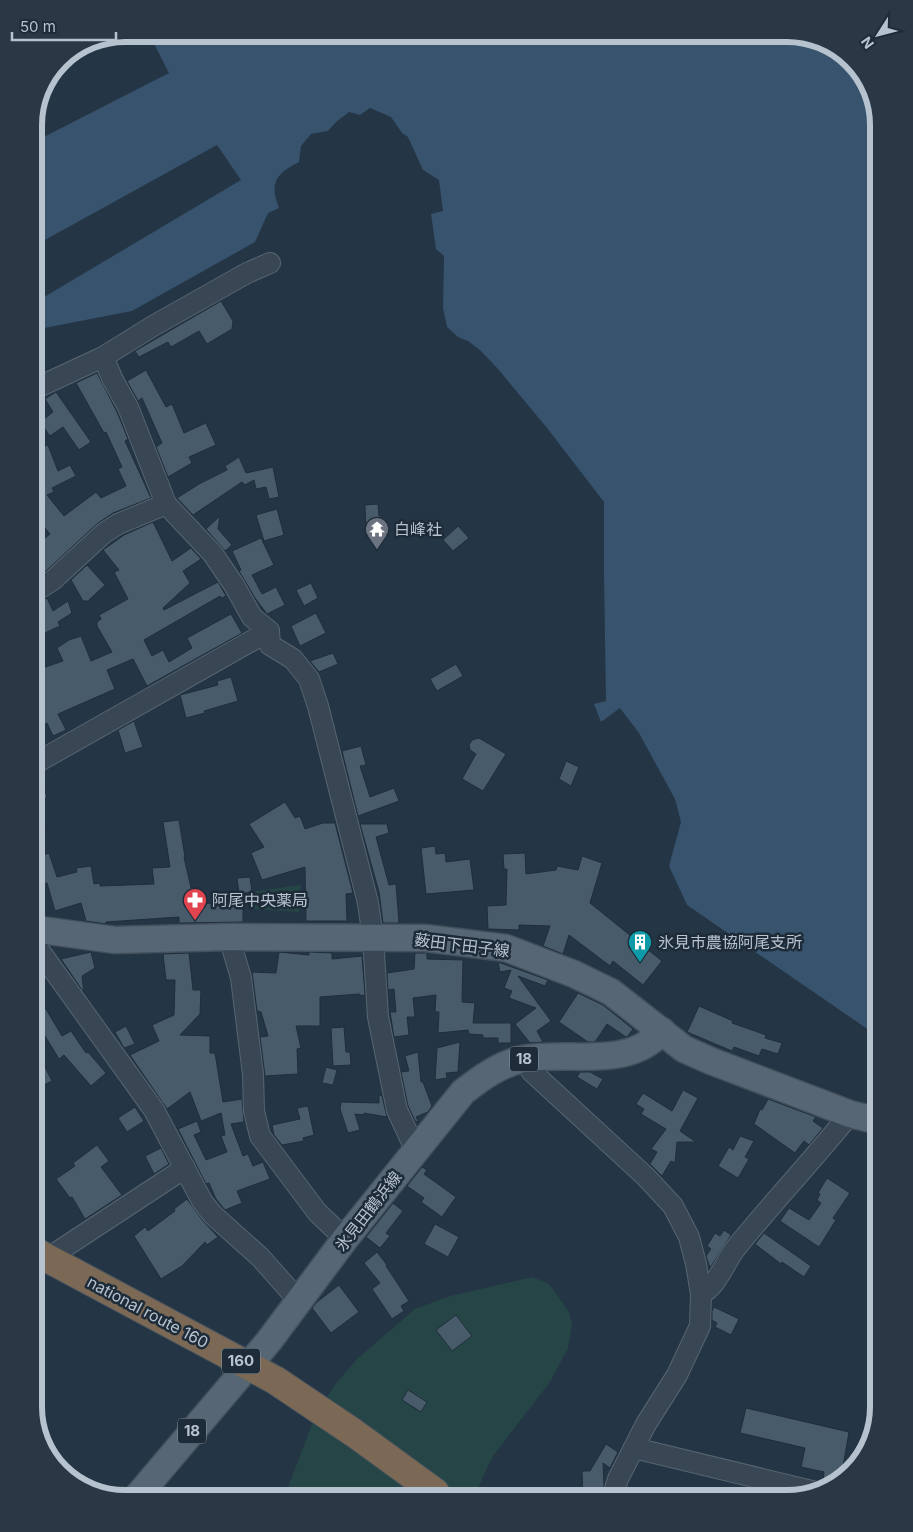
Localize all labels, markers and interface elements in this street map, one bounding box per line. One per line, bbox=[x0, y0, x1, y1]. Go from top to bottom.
scale bar bbox=[12, 10, 116, 42]
north arrow bbox=[853, 10, 903, 60]
text: 50 m bbox=[20, 17, 56, 36]
text: N bbox=[857, 34, 877, 52]
temple icon: 白峰社 bbox=[364, 516, 390, 550]
place label: 白峰社 bbox=[394, 519, 442, 539]
pharmacy icon: 阿尾中央薬局 bbox=[182, 887, 208, 921]
place label: 阿尾中央薬局 bbox=[212, 890, 308, 910]
street label: 薮田下田子線 bbox=[413, 929, 511, 961]
building icon: 氷見市農協阿尾支所 bbox=[627, 929, 653, 963]
place label: 氷見市農協阿尾支所 bbox=[658, 932, 802, 952]
road number: 18 bbox=[510, 1046, 538, 1072]
street label: 氷見田鶴浜線 bbox=[331, 1167, 405, 1255]
street label: national route 160 bbox=[84, 1272, 212, 1352]
road number: 160 bbox=[222, 1348, 260, 1374]
road number: 18 bbox=[178, 1418, 206, 1444]

